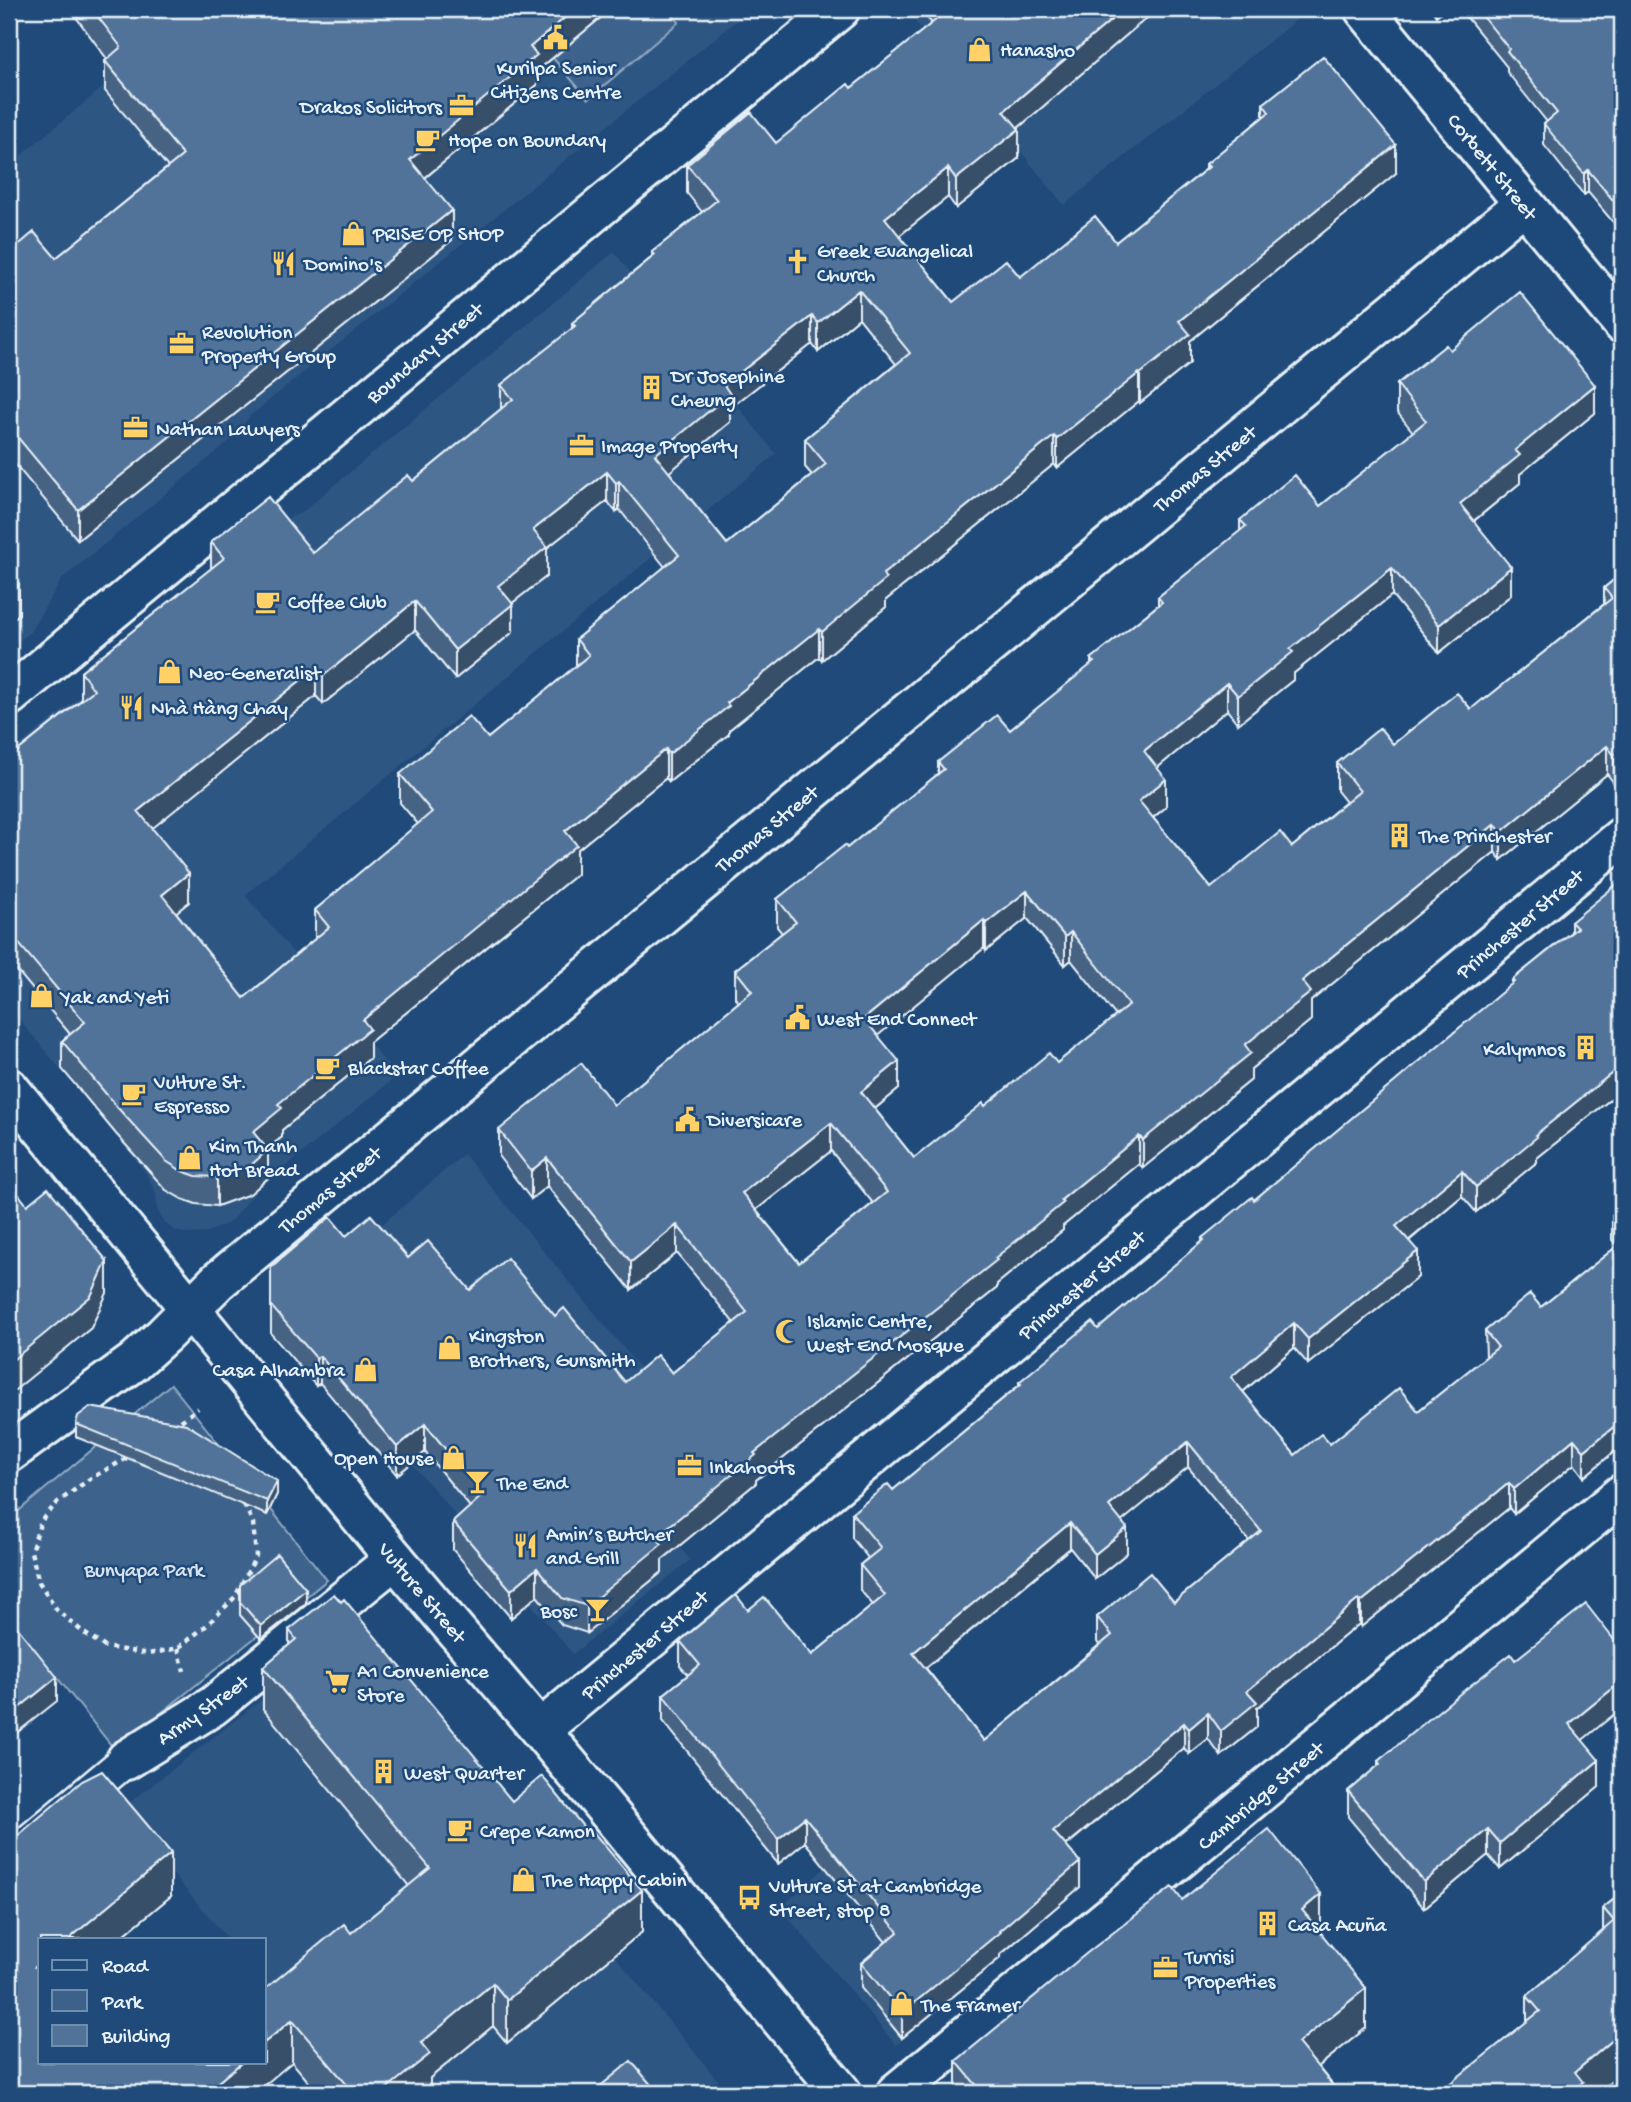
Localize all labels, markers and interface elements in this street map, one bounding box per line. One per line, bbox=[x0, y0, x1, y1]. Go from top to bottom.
public building icon: Kurilpa Senior Citizens Centre bbox=[542, 24, 570, 52]
shop icon: Hanasho bbox=[966, 35, 994, 63]
place label: Hanasho bbox=[1000, 40, 1075, 65]
place label: Kurilpa Senior Citizens Centre bbox=[491, 58, 623, 107]
office icon: Drakos Solicitors bbox=[448, 92, 476, 120]
place label: Drakos Solicitors bbox=[298, 97, 443, 122]
street label: Corbett Street bbox=[1440, 110, 1542, 228]
cafe icon: Hope on Boundary bbox=[414, 125, 442, 153]
place label: Hope on Boundary bbox=[448, 130, 606, 155]
shop icon: PRISE OP SHOP bbox=[339, 219, 367, 247]
place label: PRISE OP SHOP bbox=[372, 224, 504, 249]
place label: Greek Evangelical Church bbox=[817, 241, 973, 290]
church icon: Greek Evangelical Church bbox=[783, 248, 811, 276]
restaurant icon: Domino's bbox=[270, 249, 298, 277]
place label: Domino's bbox=[302, 254, 383, 279]
street label: Boundary Street bbox=[362, 297, 491, 411]
place label: Revolution Property Group bbox=[201, 322, 337, 371]
office icon: Revolution Property Group bbox=[168, 329, 196, 357]
place label: Dr Josephine Cheung bbox=[669, 366, 786, 415]
building icon: Dr Josephine Cheung bbox=[637, 373, 665, 401]
office icon: Nathan Lawyers bbox=[122, 414, 150, 442]
place label: Nathan Lawyers bbox=[156, 419, 301, 444]
street label: Thomas Street bbox=[1149, 420, 1265, 521]
office icon: Image Property bbox=[567, 431, 595, 459]
place label: Image Property bbox=[601, 436, 738, 461]
cafe icon: Coffee Club bbox=[254, 587, 282, 615]
place label: Coffee Club bbox=[288, 592, 387, 617]
shop icon: Neo-Generalist bbox=[155, 658, 183, 686]
place label: Neo-Generalist bbox=[189, 663, 323, 688]
restaurant icon: Nhà Hàng Chay bbox=[117, 693, 145, 721]
place label: Nhà Hàng Chay bbox=[151, 698, 288, 723]
street label: Thomas Street bbox=[711, 780, 827, 881]
building icon: The Princhester bbox=[1385, 821, 1413, 849]
place label: The Princhester bbox=[1418, 826, 1553, 851]
street label: Princhester Street bbox=[1452, 864, 1592, 987]
shop icon: Yak and Yeti bbox=[27, 982, 55, 1010]
place label: Yak and Yeti bbox=[59, 987, 169, 1012]
public building icon: West End Connect bbox=[783, 1004, 811, 1032]
place label: West End Connect bbox=[817, 1009, 979, 1034]
building icon: Kalymnos bbox=[1571, 1034, 1599, 1062]
place label: Kalymnos bbox=[1483, 1039, 1566, 1064]
cafe icon: Blackstar Coffee bbox=[314, 1053, 342, 1081]
place label: Blackstar Coffee bbox=[347, 1058, 490, 1083]
place label: Vulture St. Espresso bbox=[153, 1072, 247, 1121]
cafe icon: Vulture St. Espresso bbox=[120, 1079, 148, 1107]
public building icon: Diversicare bbox=[673, 1105, 701, 1133]
place label: Diversicare bbox=[705, 1110, 803, 1135]
place label: Kim Thanh Hot Bread bbox=[209, 1136, 300, 1185]
street label: Thomas Street bbox=[274, 1141, 390, 1242]
shop icon: Kim Thanh Hot Bread bbox=[175, 1143, 203, 1171]
street label: Princhester Street bbox=[1014, 1225, 1154, 1348]
place label: Islamic Centre, West End Mosque bbox=[807, 1311, 965, 1360]
mosque icon: Islamic Centre, West End Mosque bbox=[773, 1318, 801, 1346]
place label: Kingston Brothers, Gunsmith bbox=[468, 1326, 636, 1375]
shop icon: Kingston Brothers, Gunsmith bbox=[435, 1333, 463, 1361]
shop icon: Casa Alhambra bbox=[351, 1355, 379, 1383]
place label: Casa Alhambra bbox=[213, 1360, 346, 1385]
shop icon: Open House bbox=[440, 1443, 468, 1471]
place label: Open House bbox=[334, 1448, 435, 1473]
office icon: Inkahoots bbox=[675, 1452, 703, 1480]
place label: Inkahoots bbox=[709, 1457, 796, 1482]
bar icon: The End bbox=[463, 1468, 491, 1496]
place label: The End bbox=[496, 1473, 569, 1498]
place label: Amin’s Butcher and Grill bbox=[546, 1524, 675, 1573]
restaurant icon: Amin’s Butcher and Grill bbox=[512, 1531, 540, 1559]
street label: Vulture Street bbox=[370, 1538, 471, 1652]
park label: Bunyapa Park bbox=[83, 1560, 206, 1585]
street label: Princhester Street bbox=[577, 1585, 717, 1708]
bar icon: Bosc bbox=[583, 1596, 611, 1624]
place label: Bosc bbox=[539, 1601, 578, 1626]
place label: A1 Convenience Store bbox=[357, 1661, 490, 1710]
supermarket icon: A1 Convenience Store bbox=[323, 1668, 351, 1696]
street label: Army Street bbox=[153, 1670, 257, 1753]
street label: Cambridge Street bbox=[1194, 1736, 1332, 1858]
building icon: West Quarter bbox=[370, 1758, 398, 1786]
place label: West Quarter bbox=[404, 1763, 525, 1788]
cafe icon: Crepe Kamon bbox=[446, 1816, 474, 1844]
place label: Crepe Kamon bbox=[480, 1821, 595, 1846]
shop icon: The Happy Cabin bbox=[509, 1865, 537, 1893]
place label: The Happy Cabin bbox=[542, 1870, 686, 1895]
place label: Vulture St at Cambridge Street, stop 8 bbox=[768, 1876, 983, 1925]
bus stop icon: Vulture St at Cambridge Street, stop 8 bbox=[735, 1883, 763, 1911]
building icon: Casa Acuña bbox=[1254, 1910, 1282, 1938]
place label: Casa Acuña bbox=[1288, 1915, 1388, 1940]
legend bbox=[38, 1938, 266, 2064]
place label: Turrisi Properties bbox=[1184, 1947, 1276, 1996]
office icon: Turrisi Properties bbox=[1151, 1954, 1179, 1982]
text: Road bbox=[102, 1956, 150, 1981]
shop icon: The Framer bbox=[887, 1990, 915, 2018]
text: Park bbox=[101, 1992, 145, 2017]
place label: The Framer bbox=[920, 1995, 1021, 2020]
text: Building bbox=[101, 2026, 171, 2051]

